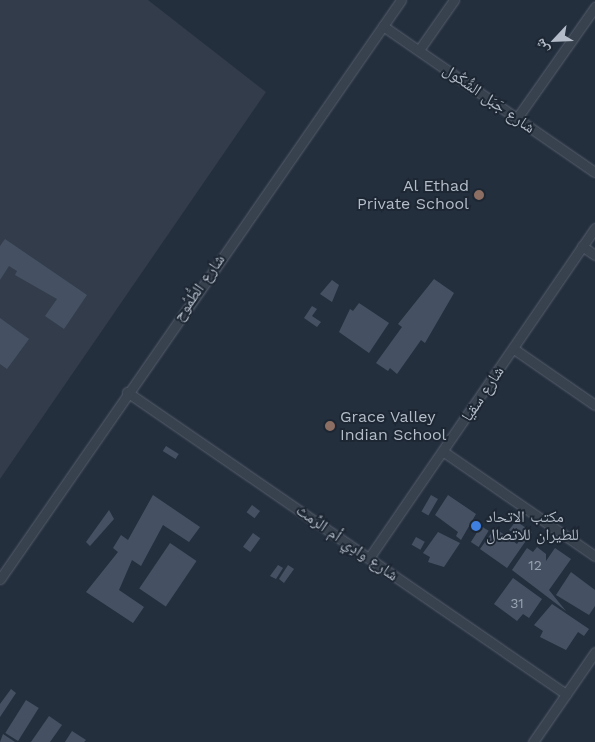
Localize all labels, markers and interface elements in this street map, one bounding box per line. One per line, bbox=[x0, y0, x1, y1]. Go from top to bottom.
north arrow bbox=[530, 15, 580, 65]
text: ش bbox=[531, 36, 552, 56]
street label: شارع جَبَل الشُّكُول bbox=[439, 60, 539, 138]
place label: Al Ethad Private School bbox=[357, 176, 469, 214]
marker: Al Ethad Private School bbox=[473, 189, 485, 201]
street label: شارع الطُّمُوح bbox=[169, 251, 229, 325]
street label: شارع سقيا bbox=[458, 363, 508, 425]
place label: Grace Valley Indian School bbox=[340, 407, 446, 445]
marker: Grace Valley Indian School bbox=[324, 420, 336, 432]
street label: شارع وادِي أم الرِّمث bbox=[292, 501, 402, 585]
place label: مكتب الاتحاد للطيران للاتصال bbox=[486, 507, 579, 545]
marker: مكتب الاتحاد للطيران للاتصال bbox=[470, 520, 482, 532]
house number: 12 bbox=[528, 557, 542, 573]
house number: 31 bbox=[510, 595, 524, 611]

